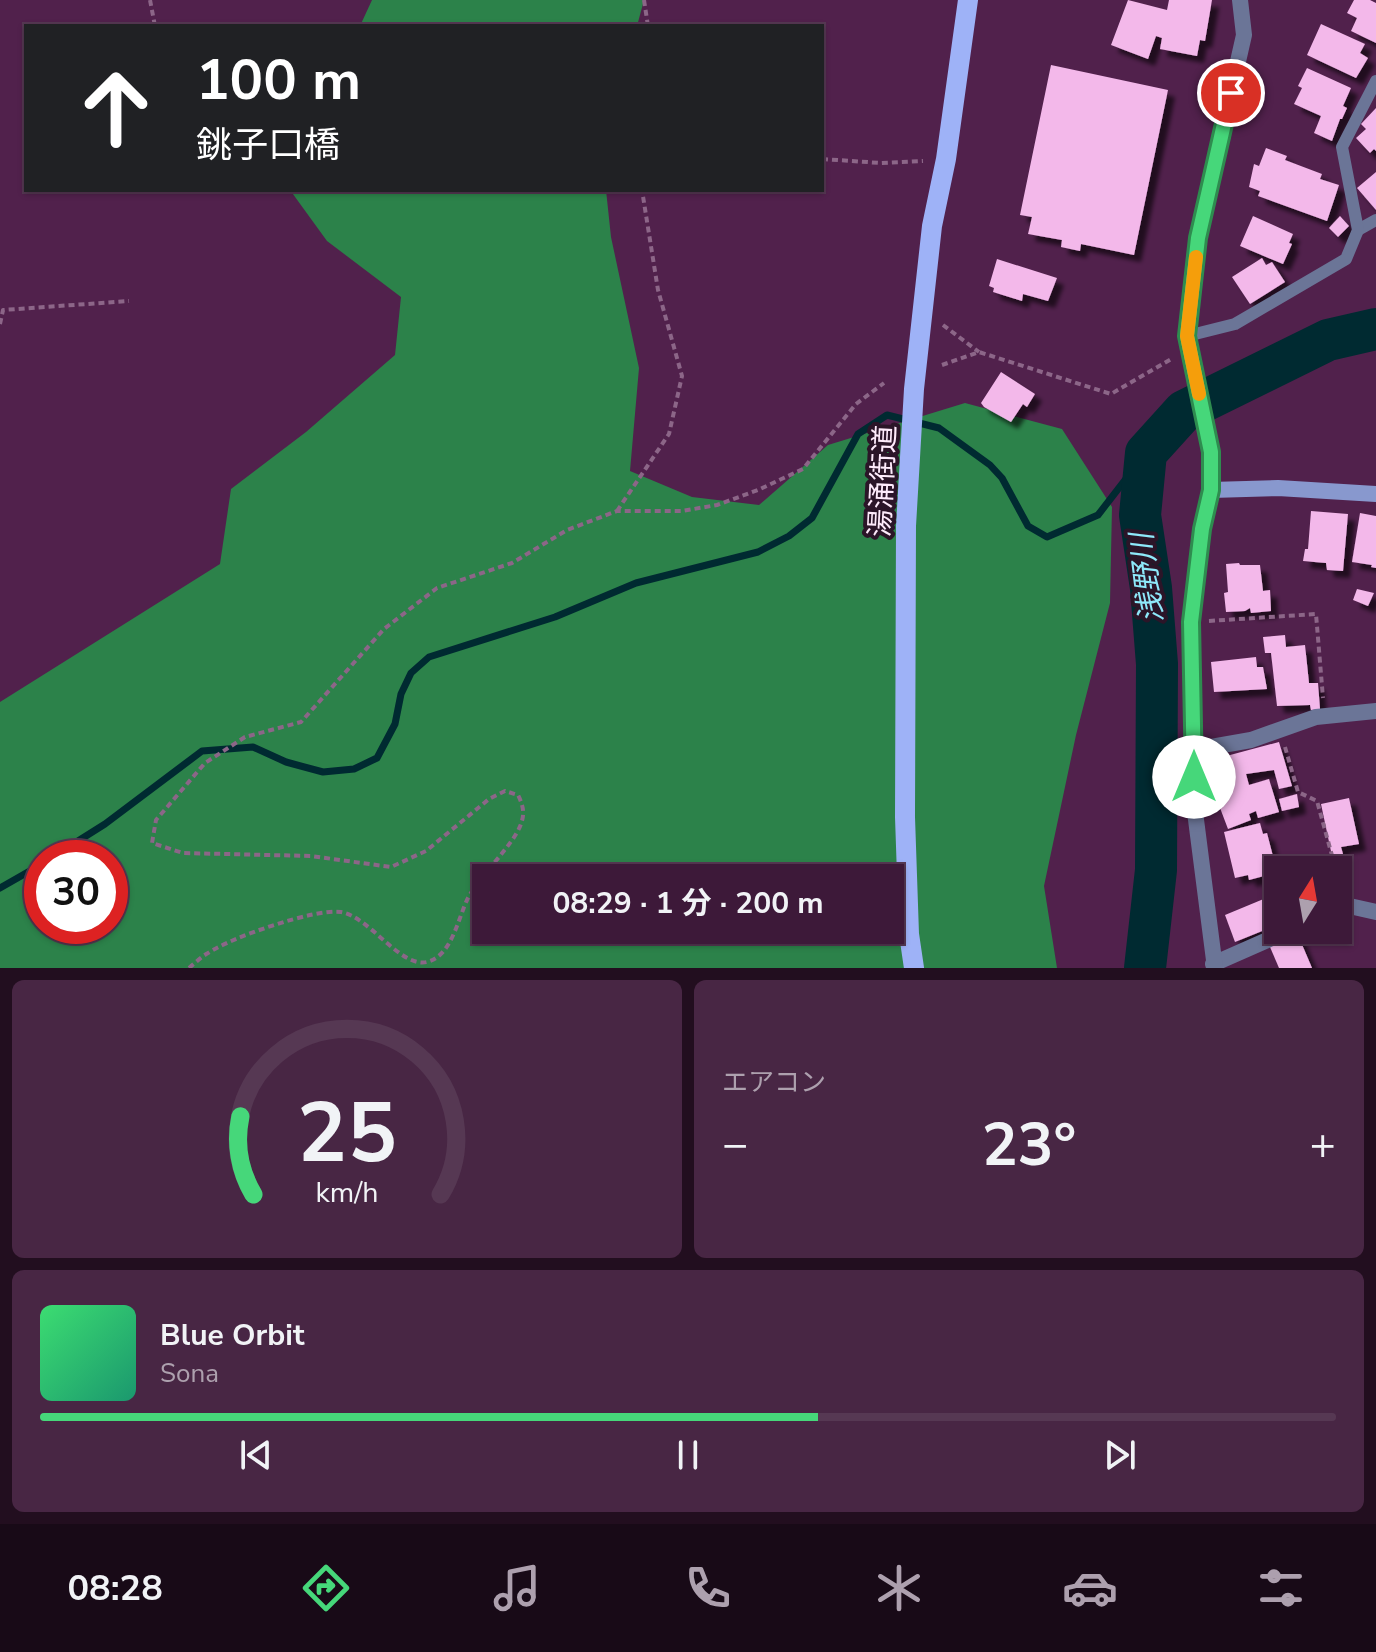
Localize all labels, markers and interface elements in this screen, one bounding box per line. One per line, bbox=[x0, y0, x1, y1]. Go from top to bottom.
text: 100 m bbox=[196, 42, 361, 119]
icon: ahead bbox=[64, 56, 168, 160]
pin bbox=[1197, 59, 1265, 127]
icon: arrive bbox=[1209, 71, 1253, 115]
text: 銚子口橋 bbox=[196, 121, 340, 170]
street label: 湯涌街道 bbox=[861, 424, 905, 538]
water label: 浅野川 bbox=[1121, 528, 1173, 625]
position arrow bbox=[1152, 735, 1236, 819]
speed limit sign: 30 bbox=[24, 840, 128, 944]
north arrow bbox=[1264, 856, 1352, 944]
map controls bbox=[1264, 856, 1352, 944]
text: 08:29 · 1 分 · 200 m bbox=[552, 883, 824, 924]
text: エアコン bbox=[722, 1065, 826, 1100]
text: 25 bbox=[297, 1077, 397, 1190]
text: 23° bbox=[982, 1104, 1076, 1186]
text: − bbox=[722, 1115, 748, 1175]
text: + bbox=[1310, 1115, 1336, 1175]
text: km/h bbox=[316, 1173, 378, 1212]
text: Blue Orbit bbox=[160, 1315, 304, 1356]
text: Sona bbox=[160, 1356, 219, 1391]
icon: previous bbox=[234, 1433, 278, 1477]
icon: pause bbox=[666, 1433, 710, 1477]
icon: next bbox=[1098, 1433, 1142, 1477]
icon: directions bbox=[298, 1560, 354, 1616]
icon: music bbox=[489, 1560, 545, 1616]
icon: phone bbox=[680, 1560, 736, 1616]
icon: climate bbox=[871, 1560, 927, 1616]
icon: car bbox=[1062, 1560, 1118, 1616]
icon: filters bbox=[1253, 1560, 1309, 1616]
text: 08:28 bbox=[67, 1564, 163, 1613]

